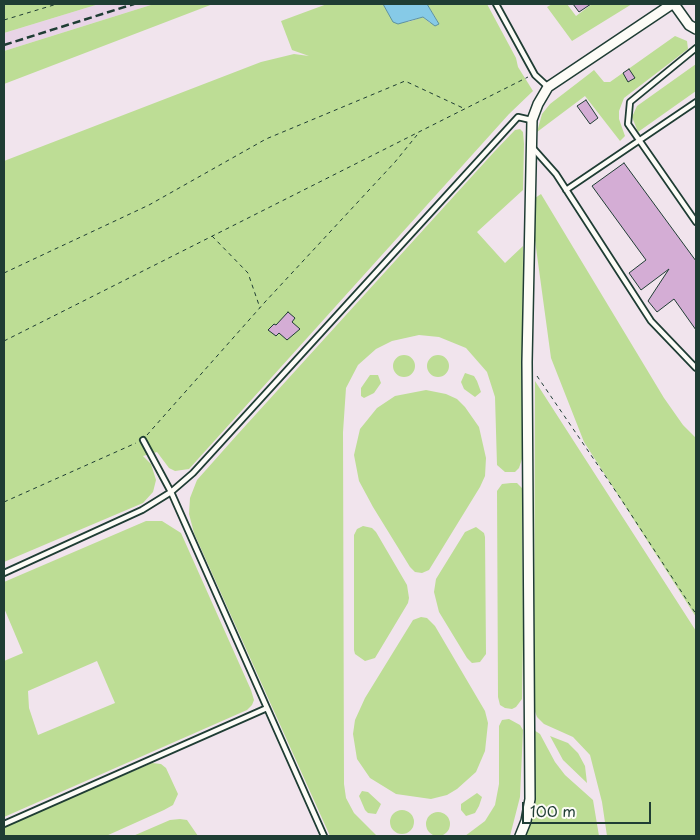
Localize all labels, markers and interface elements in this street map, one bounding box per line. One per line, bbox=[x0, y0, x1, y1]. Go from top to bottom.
scale bar bbox=[525, 792, 654, 824]
text: 100 m bbox=[530, 799, 576, 822]

